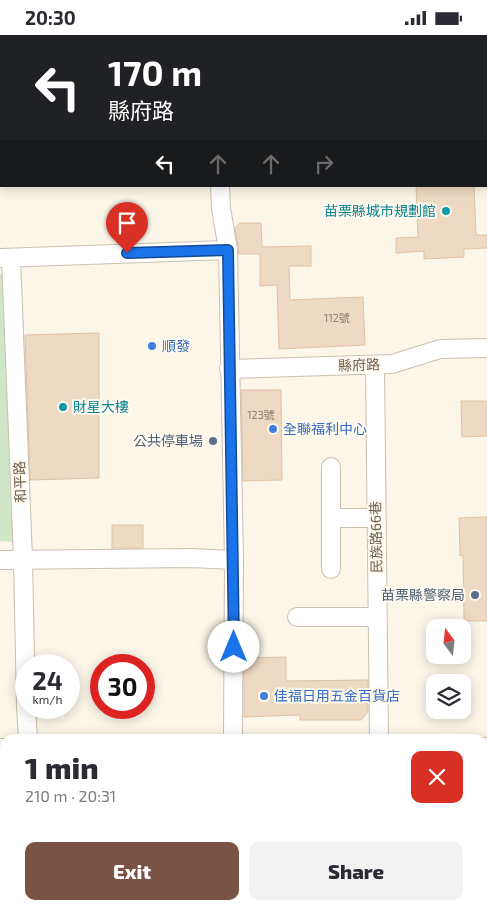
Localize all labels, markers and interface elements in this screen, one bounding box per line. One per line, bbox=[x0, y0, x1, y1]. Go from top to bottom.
text: 20:30 bbox=[25, 6, 76, 29]
text: 170 m bbox=[108, 51, 202, 93]
icon: left bbox=[25, 55, 90, 120]
text: 縣府路 bbox=[108, 97, 174, 123]
icon: left bbox=[151, 150, 179, 178]
icon: ahead bbox=[204, 150, 232, 178]
icon: ahead bbox=[257, 150, 285, 178]
icon: right bbox=[310, 150, 338, 178]
pin bbox=[106, 202, 148, 253]
place label: 苗栗縣城市規劃館 bbox=[324, 202, 436, 219]
marker: 苗栗縣城市規劃館 bbox=[440, 205, 452, 217]
icon: arrive bbox=[113, 209, 141, 237]
house number: 112號 bbox=[324, 311, 350, 324]
place label: 順發 bbox=[162, 337, 190, 354]
marker: 順發 bbox=[146, 340, 158, 352]
street label: 縣府路 bbox=[338, 355, 380, 374]
place label: 財星大樓 bbox=[73, 398, 129, 415]
marker: 財星大樓 bbox=[57, 401, 69, 413]
house number: 123號 bbox=[247, 408, 275, 421]
place label: 全聯福利中心 bbox=[283, 420, 367, 437]
marker: 全聯福利中心 bbox=[267, 423, 279, 435]
place label: 公共停車場 bbox=[133, 432, 203, 449]
marker: 公共停車場 bbox=[207, 435, 219, 447]
street label: 和平路 bbox=[10, 461, 29, 503]
street label: 民族路66巷 bbox=[366, 501, 385, 573]
place label: 苗栗縣警察局 bbox=[381, 586, 465, 603]
marker: 苗栗縣警察局 bbox=[469, 589, 481, 601]
north arrow bbox=[426, 619, 471, 664]
map controls bbox=[426, 619, 471, 719]
position arrow bbox=[207, 620, 259, 672]
speed limit sign: 30 bbox=[90, 654, 155, 719]
text: 24 bbox=[32, 665, 63, 695]
button: layers bbox=[426, 674, 471, 719]
place label: 佳福日用五金百貨店 bbox=[274, 687, 400, 704]
marker: 佳福日用五金百貨店 bbox=[258, 690, 270, 702]
text: km/h bbox=[33, 692, 62, 706]
text: 1 min bbox=[25, 749, 99, 785]
button: close bbox=[411, 751, 463, 803]
text: 210 m · 20:31 bbox=[25, 786, 116, 805]
button: Exit bbox=[25, 842, 239, 900]
button: Share bbox=[249, 842, 463, 900]

